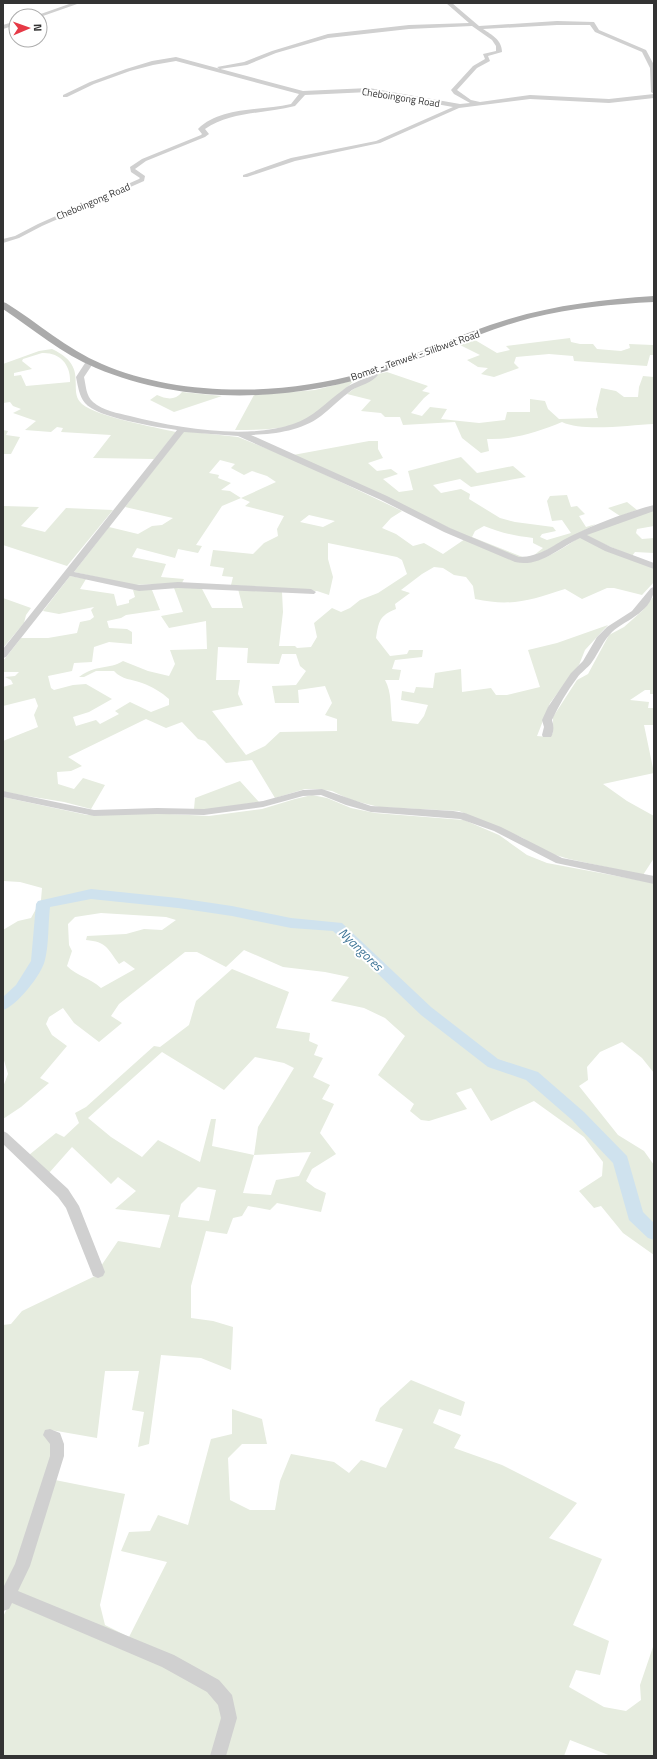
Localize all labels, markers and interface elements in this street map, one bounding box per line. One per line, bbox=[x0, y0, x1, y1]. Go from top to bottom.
north arrow bbox=[8, 8, 48, 48]
text: N bbox=[30, 24, 46, 32]
street label: Cheboingong Road bbox=[361, 84, 441, 111]
street label: Cheboingong Road bbox=[54, 179, 132, 224]
street label: Bomet - Tenwek - Silibwet Road bbox=[349, 326, 482, 385]
water label: Nyangores bbox=[334, 923, 389, 976]

